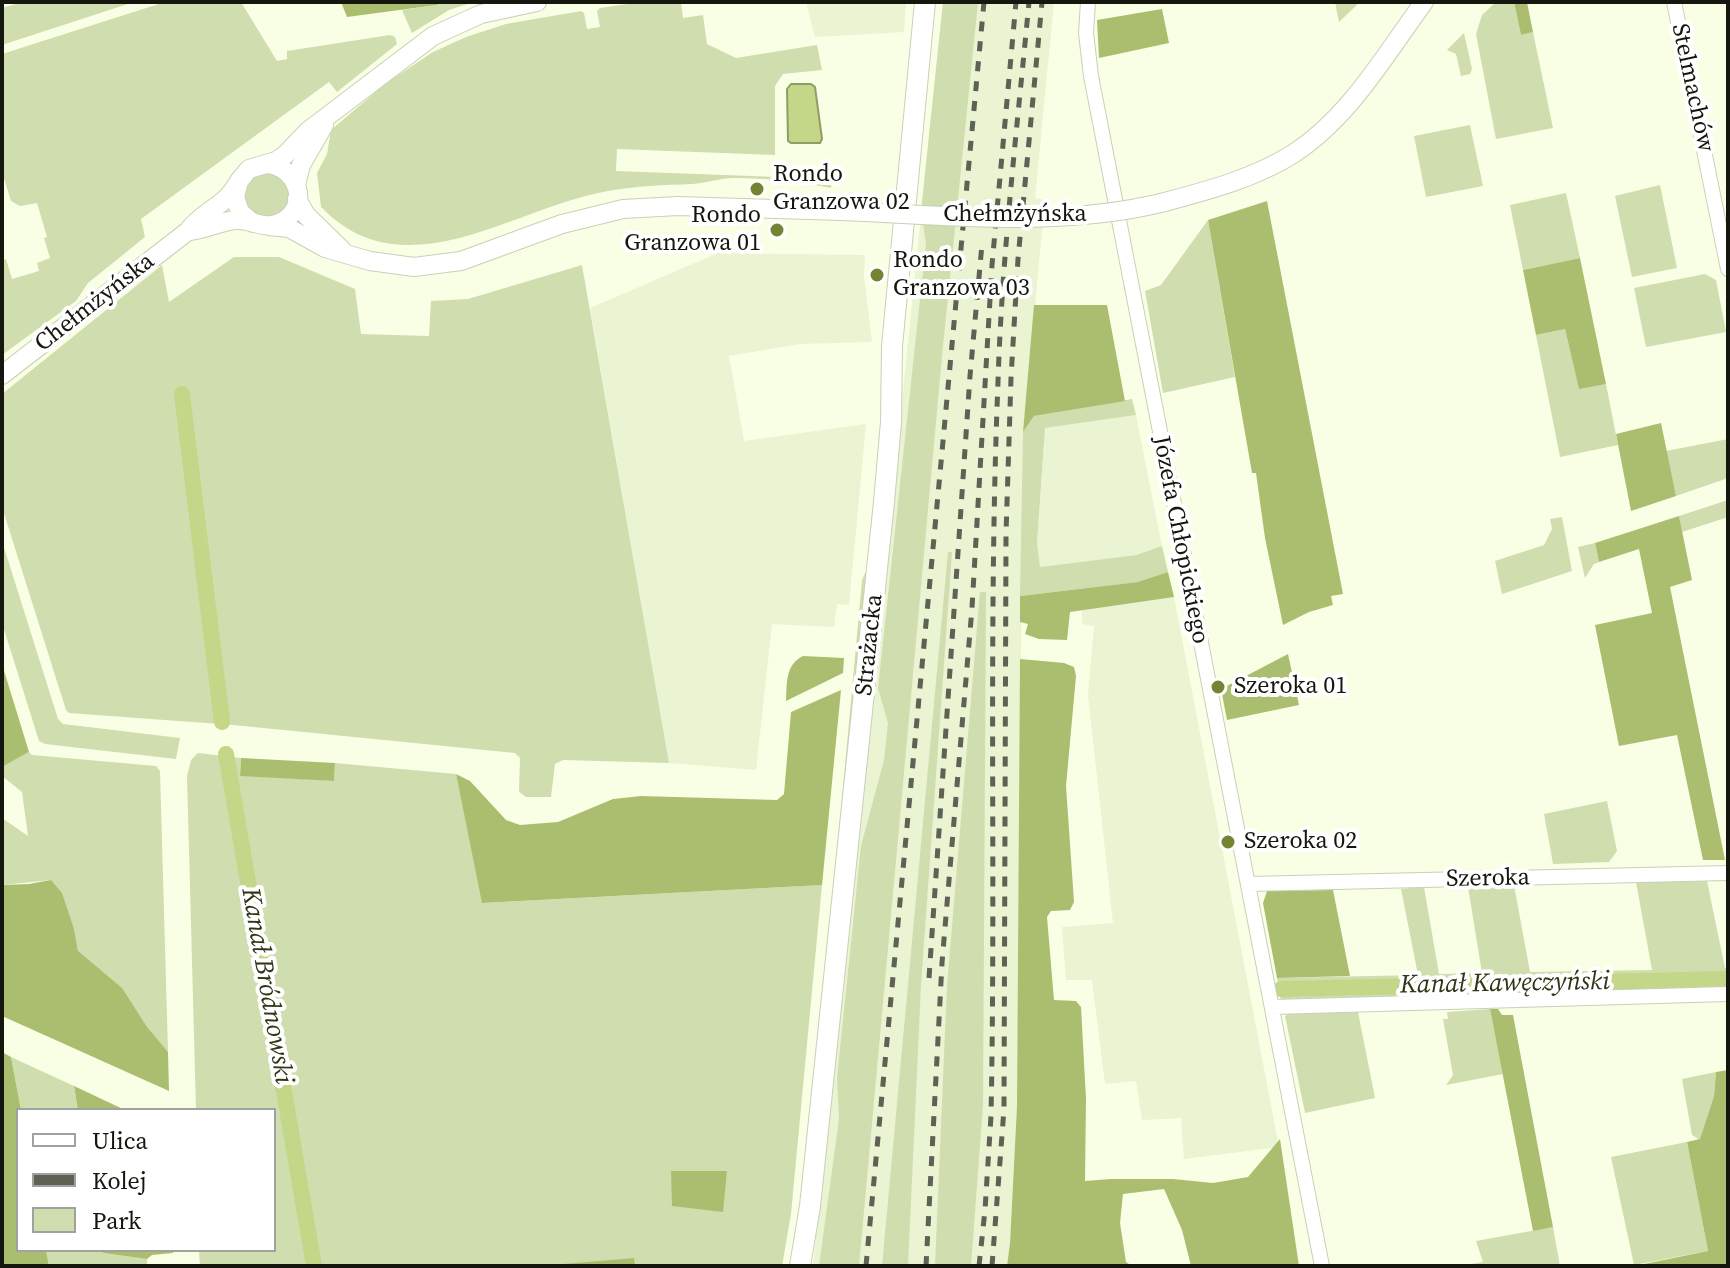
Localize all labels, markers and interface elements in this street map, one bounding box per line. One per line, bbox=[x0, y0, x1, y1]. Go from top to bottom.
street label: Stelmachów bbox=[1664, 21, 1720, 155]
place label: Rondo Granzowa 02 bbox=[773, 161, 910, 217]
marker: Rondo Granzowa 02 bbox=[748, 180, 766, 198]
street label: Chełmżyńska bbox=[943, 201, 1087, 229]
place label: Rondo Granzowa 01 bbox=[624, 202, 761, 258]
marker: Rondo Granzowa 01 bbox=[768, 221, 786, 239]
street label: Chełmżyńska bbox=[30, 247, 160, 359]
place label: Rondo Granzowa 03 bbox=[893, 247, 1030, 303]
marker: Rondo Granzowa 03 bbox=[868, 266, 886, 284]
street label: Józefa Chłopickiego bbox=[1146, 434, 1214, 646]
street label: Strażacka bbox=[850, 593, 890, 697]
place label: Szeroka 01 bbox=[1234, 673, 1347, 701]
marker: Szeroka 01 bbox=[1209, 678, 1227, 696]
place label: Szeroka 02 bbox=[1244, 828, 1357, 856]
marker: Szeroka 02 bbox=[1219, 833, 1237, 851]
street label: Szeroka bbox=[1446, 864, 1530, 894]
water label: Kanał Bródnowski bbox=[233, 885, 299, 1087]
water label: Kanał Kawęczyński bbox=[1400, 967, 1610, 1001]
legend bbox=[16, 1108, 276, 1252]
text: Ulica bbox=[92, 1124, 148, 1157]
text: Kolej bbox=[92, 1164, 147, 1197]
text: Park bbox=[92, 1204, 141, 1237]

